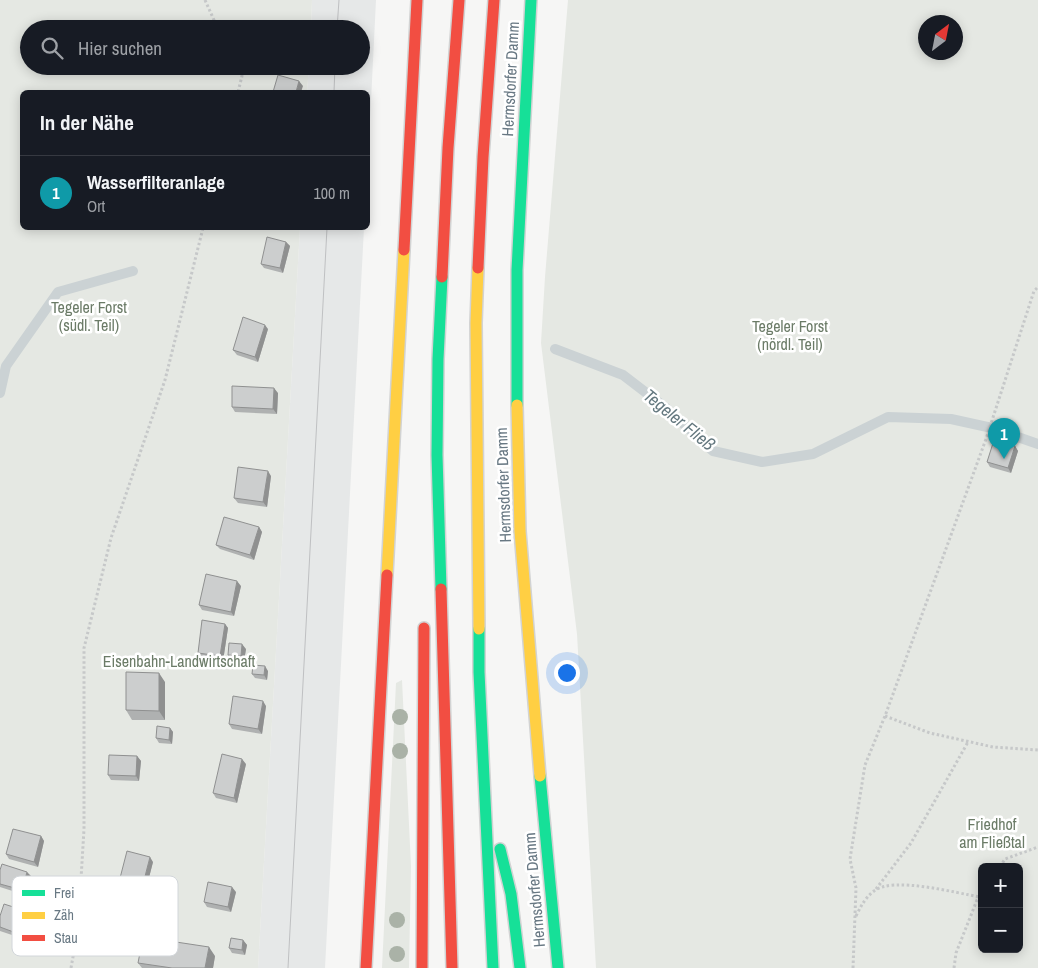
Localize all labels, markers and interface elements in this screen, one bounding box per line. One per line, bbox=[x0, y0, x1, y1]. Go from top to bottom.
north arrow bbox=[918, 15, 963, 60]
search box bbox=[20, 20, 370, 75]
street label: Hermsdorfer Damm bbox=[496, 21, 524, 137]
icon: search bbox=[38, 34, 66, 62]
text: Hier suchen bbox=[78, 35, 162, 61]
text: In der Nähe bbox=[40, 108, 134, 137]
text: Wasserfilteranlage bbox=[87, 169, 225, 195]
text: 1 bbox=[52, 182, 60, 204]
text: 100 m bbox=[314, 182, 350, 204]
text: Ort bbox=[87, 195, 105, 217]
park label: Tegeler Forst (südl. Teil) bbox=[51, 296, 127, 336]
park label: Tegeler Forst (nördl. Teil) bbox=[752, 315, 828, 355]
water label: Tegeler Fließ bbox=[638, 383, 721, 456]
pin: 1 bbox=[988, 418, 1020, 459]
street label: Hermsdorfer Damm bbox=[490, 427, 516, 543]
park label: Eisenbahn-Landwirtschaft bbox=[103, 650, 256, 672]
your location bbox=[554, 660, 580, 686]
park label: Friedhof am Fließtal bbox=[959, 813, 1025, 853]
street label: Hermsdorfer Damm bbox=[518, 832, 550, 948]
map controls bbox=[978, 863, 1023, 953]
button: + bbox=[978, 863, 1023, 908]
legend bbox=[12, 876, 178, 956]
text: Frei bbox=[54, 884, 74, 902]
text: Zäh bbox=[54, 906, 74, 924]
button: − bbox=[978, 908, 1023, 953]
text: Stau bbox=[54, 929, 78, 947]

